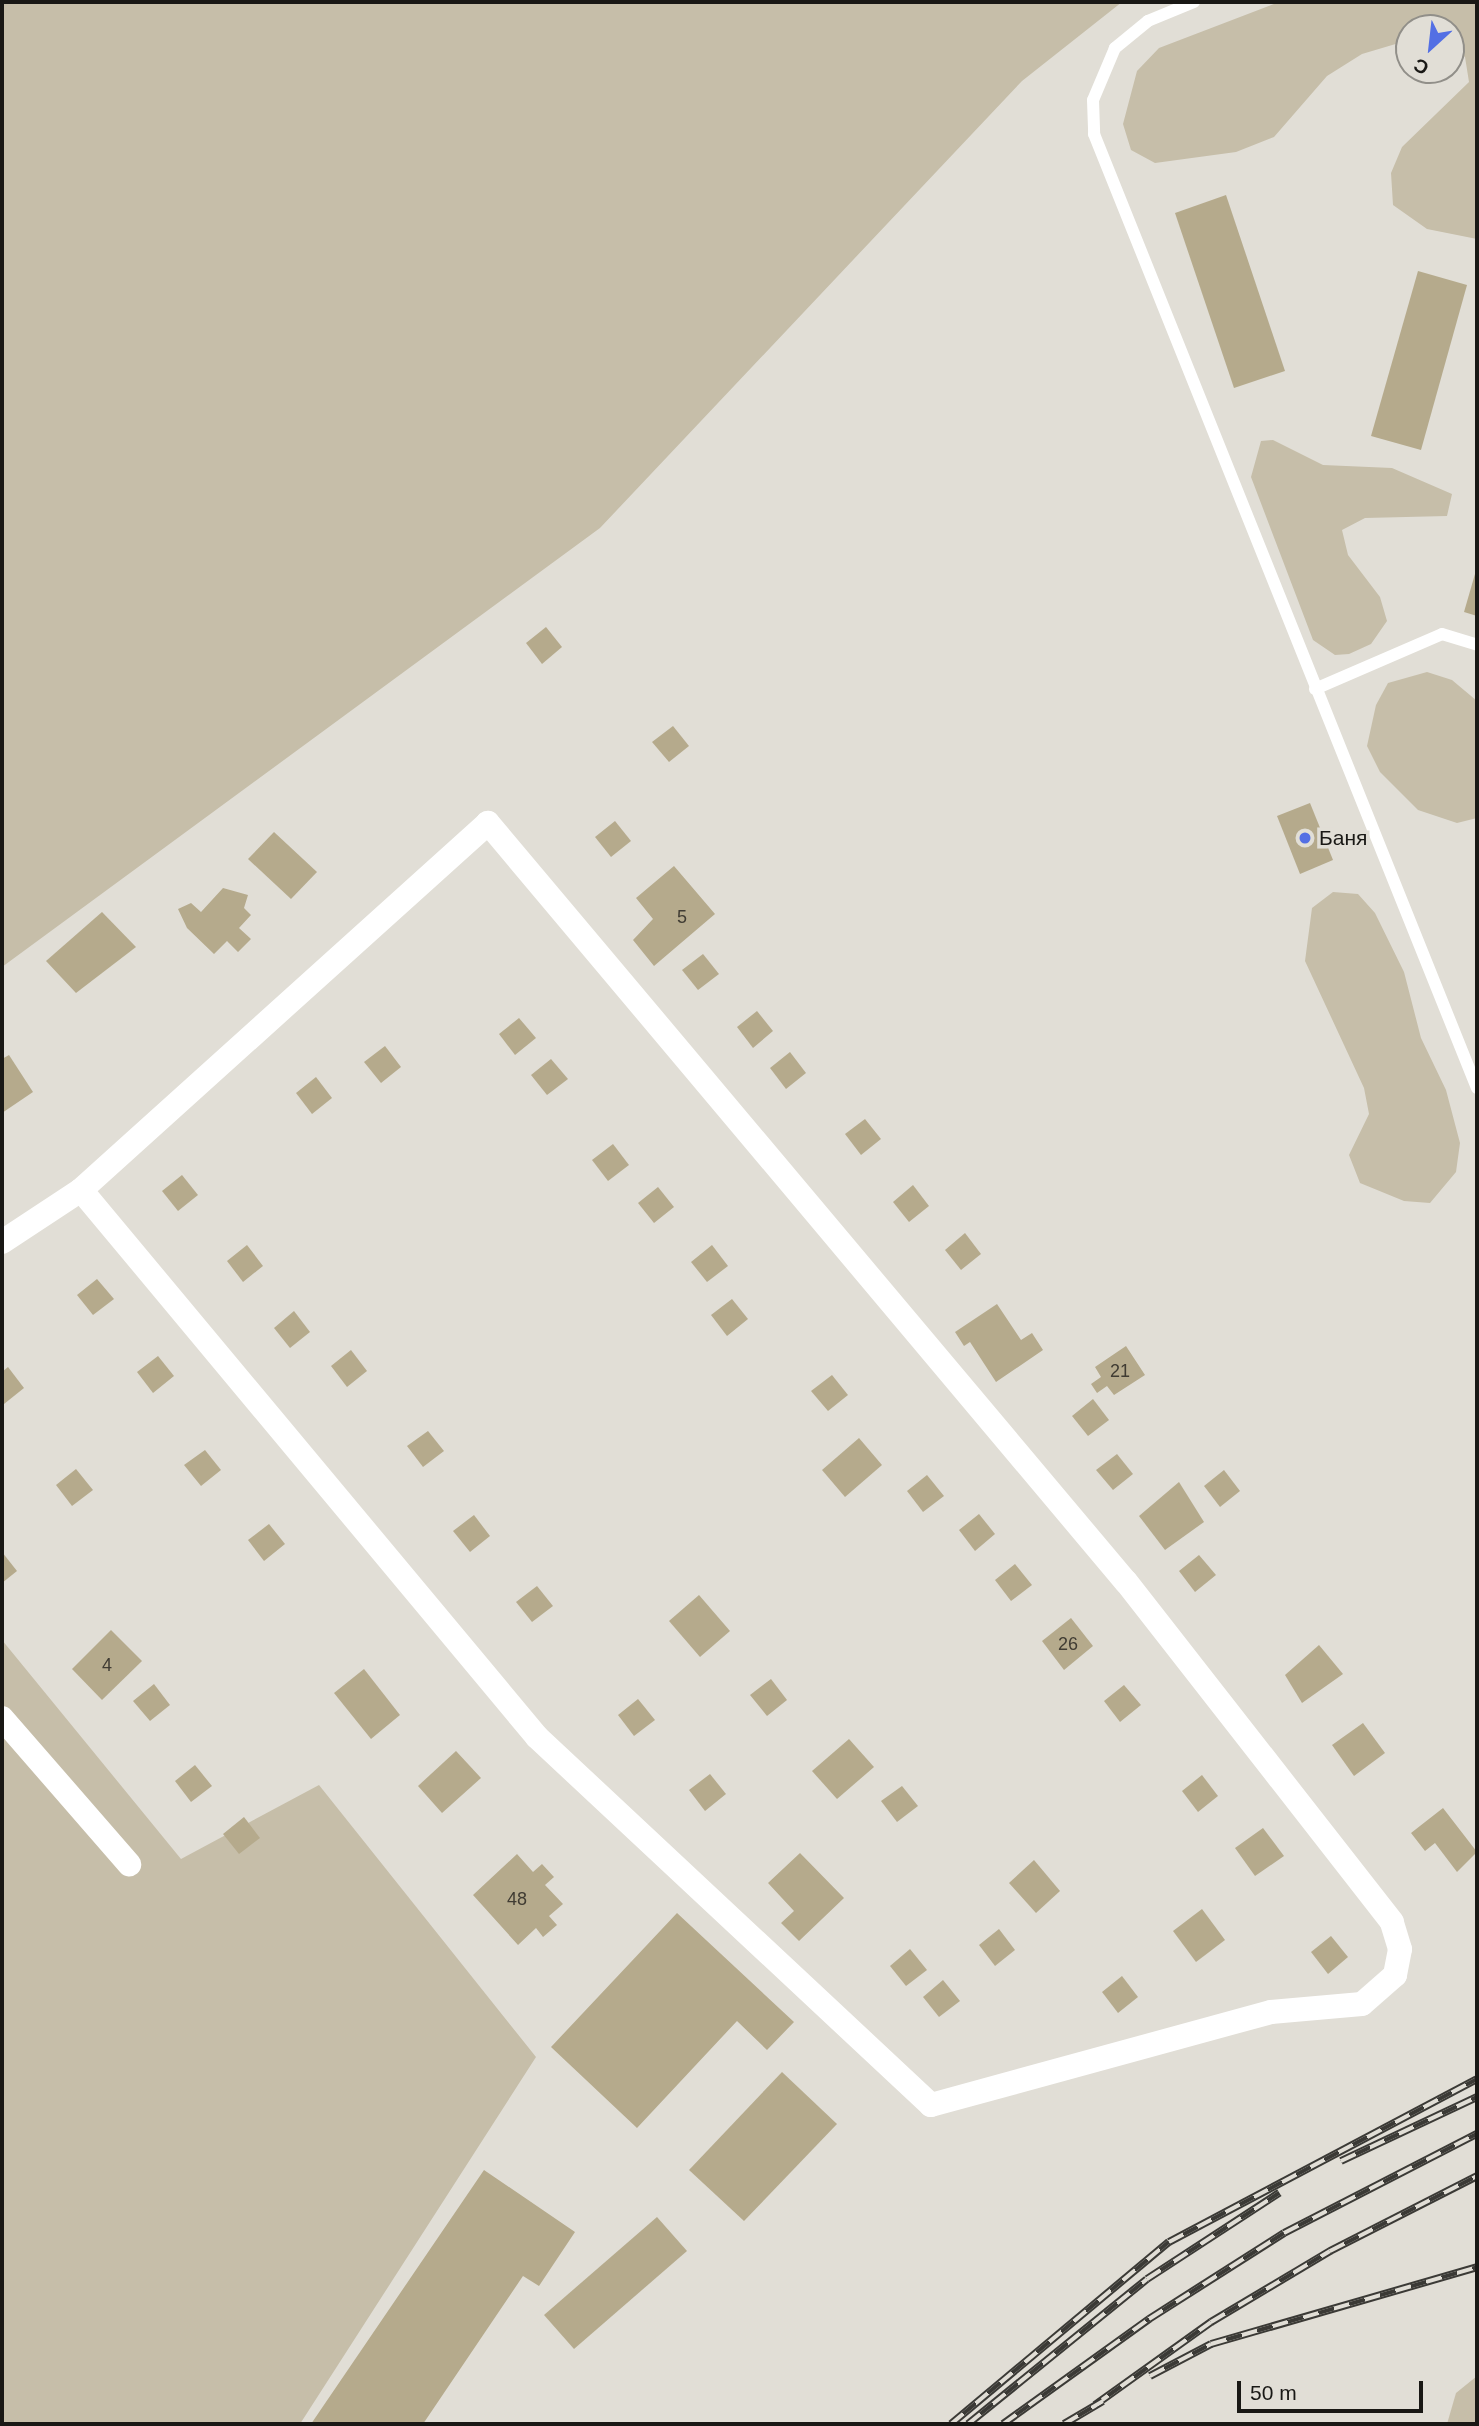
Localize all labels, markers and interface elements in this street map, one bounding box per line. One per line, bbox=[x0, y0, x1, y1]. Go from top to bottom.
north arrow bbox=[1395, 14, 1465, 84]
text: С bbox=[1410, 54, 1432, 79]
place label: Баня bbox=[1319, 825, 1367, 851]
marker: Баня bbox=[1297, 830, 1313, 846]
house number: 5 bbox=[677, 906, 687, 928]
house number: 21 bbox=[1110, 1360, 1130, 1382]
house number: 26 bbox=[1058, 1633, 1078, 1655]
house number: 4 bbox=[102, 1654, 112, 1676]
house number: 48 bbox=[507, 1888, 527, 1910]
scale bar bbox=[1241, 2366, 1426, 2410]
text: 50 m bbox=[1250, 2381, 1297, 2404]

